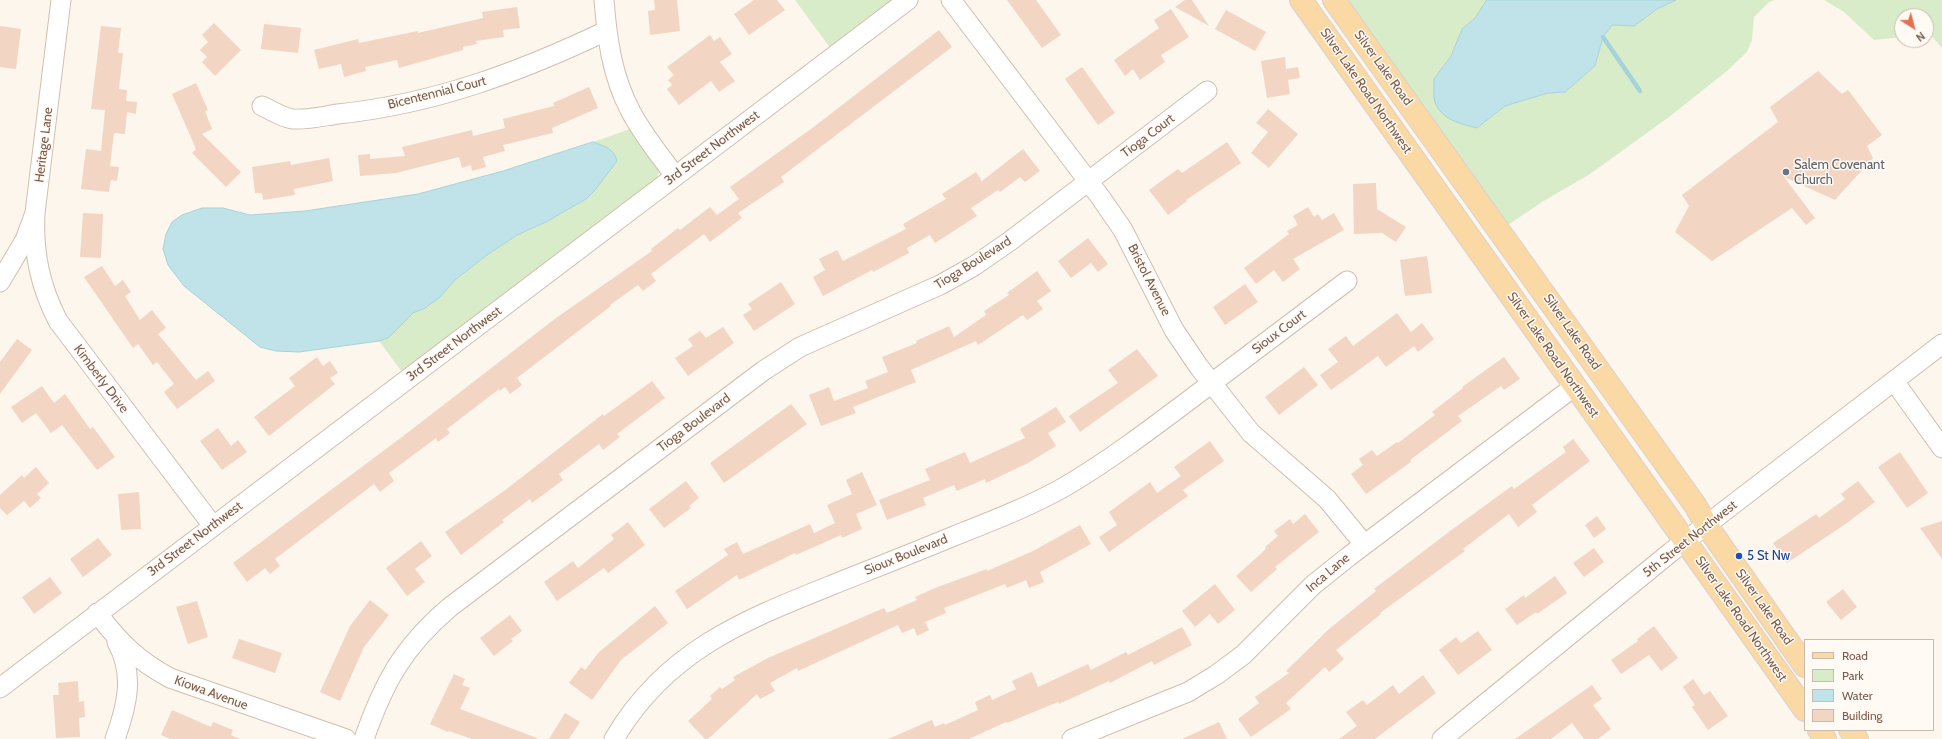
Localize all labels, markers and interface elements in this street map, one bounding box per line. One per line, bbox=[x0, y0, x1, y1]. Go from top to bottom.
north arrow bbox=[1894, 8, 1934, 48]
street label: Silver Lake Road Northwest bbox=[1317, 25, 1415, 157]
street label: Silver Lake Road bbox=[1350, 27, 1416, 109]
text: N bbox=[1913, 29, 1928, 45]
street label: Bicentennial Court bbox=[386, 73, 488, 113]
street label: Heritage Lane bbox=[32, 106, 56, 184]
street label: 3rd Street Northwest bbox=[661, 107, 763, 189]
street label: Tioga Court bbox=[1118, 111, 1178, 161]
place label: Salem Covenant Church bbox=[1794, 157, 1885, 188]
marker: Salem Covenant Church bbox=[1781, 167, 1791, 177]
street label: Tioga Boulevard bbox=[932, 233, 1014, 293]
street label: Bristol Avenue bbox=[1124, 241, 1174, 319]
street label: Silver Lake Road Northwest bbox=[1504, 289, 1602, 421]
street label: Silver Lake Road bbox=[1540, 291, 1604, 373]
street label: 3rd Street Northwest bbox=[403, 303, 505, 385]
street label: Sioux Court bbox=[1249, 307, 1309, 357]
street label: Kimberly Drive bbox=[70, 342, 132, 416]
street label: Tioga Boulevard bbox=[654, 390, 734, 456]
street label: 5th Street Northwest bbox=[1640, 497, 1740, 581]
street label: 3rd Street Northwest bbox=[144, 498, 246, 580]
street label: Sioux Boulevard bbox=[862, 531, 950, 579]
place label: 5 St Nw bbox=[1747, 548, 1790, 564]
street label: Inca Lane bbox=[1303, 550, 1353, 596]
marker: 5 St Nw bbox=[1734, 551, 1744, 561]
street label: Silver Lake Road Northwest bbox=[1692, 553, 1790, 685]
street label: Silver Lake Road bbox=[1732, 566, 1796, 648]
legend bbox=[1804, 639, 1934, 731]
text: Road bbox=[1842, 648, 1868, 663]
text: Park bbox=[1842, 668, 1864, 683]
street label: Kiowa Avenue bbox=[172, 672, 250, 714]
text: Water bbox=[1842, 688, 1872, 703]
text: Building bbox=[1842, 708, 1883, 723]

